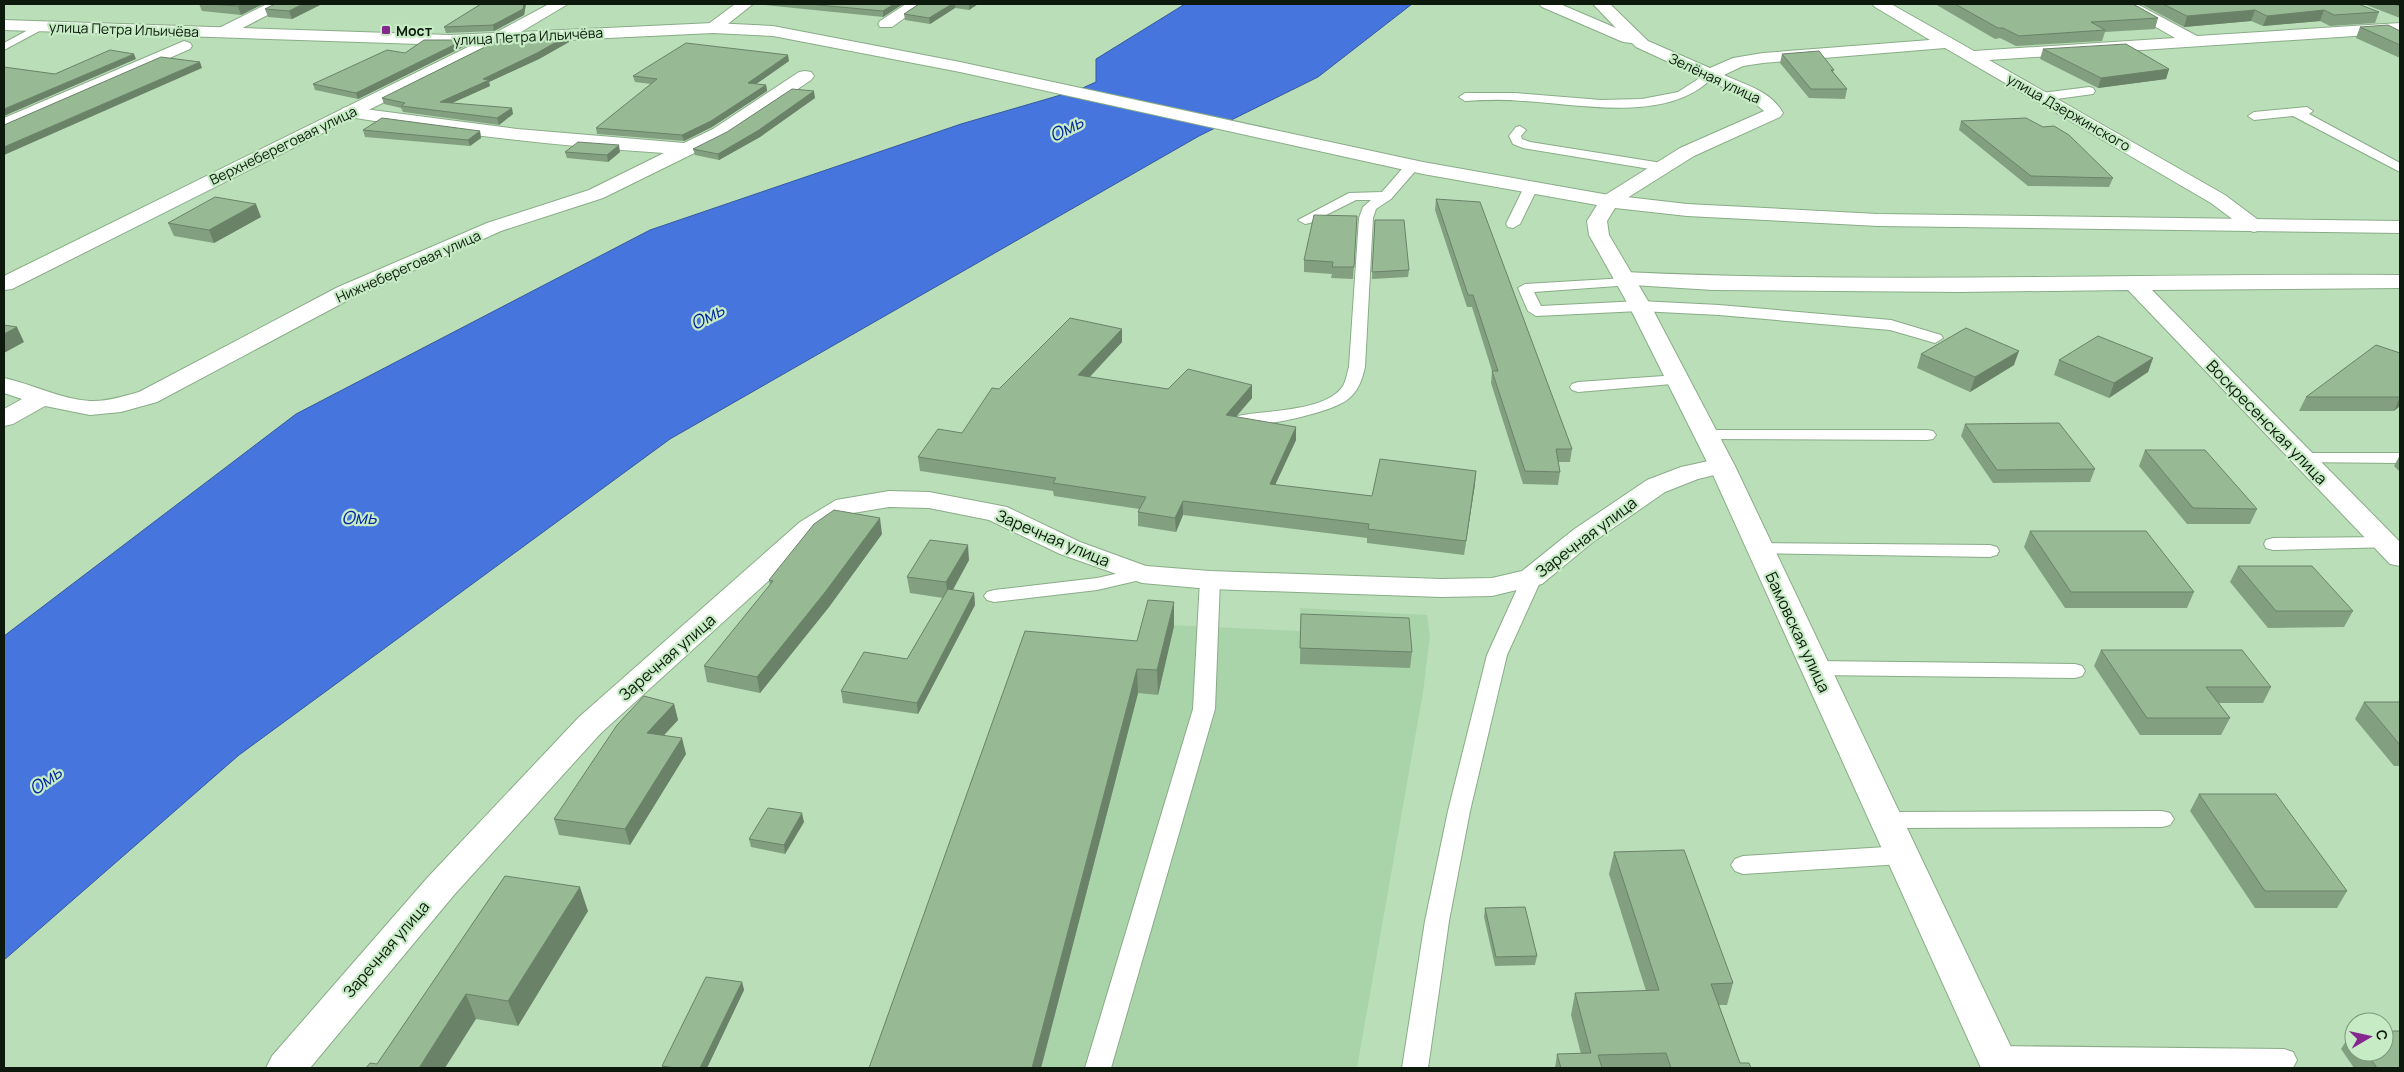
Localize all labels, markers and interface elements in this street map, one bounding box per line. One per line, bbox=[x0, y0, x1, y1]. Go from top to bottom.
street label: улица Петра Ильичёва bbox=[49, 17, 199, 41]
place label: Мост bbox=[396, 21, 433, 40]
street label: улица Петра Ильичёва bbox=[453, 23, 603, 49]
marker: Мост bbox=[380, 24, 392, 36]
street label: Зелёная улица bbox=[1666, 48, 1764, 108]
street label: улица Дзержинского bbox=[2004, 69, 2134, 155]
street label: Верхнебереговая улица bbox=[206, 101, 360, 189]
water label: Омь bbox=[1045, 109, 1087, 147]
street label: Нижнебереговая улица bbox=[333, 225, 483, 307]
water label: Омь bbox=[686, 297, 728, 335]
street label: Воскресенская улица bbox=[2202, 355, 2332, 489]
street label: Заречная улица bbox=[1531, 492, 1641, 582]
street label: Заречная улица bbox=[993, 504, 1113, 572]
water label: Омь bbox=[341, 505, 377, 529]
street label: Бамовская улица bbox=[1760, 568, 1836, 696]
street label: Заречная улица bbox=[614, 609, 720, 705]
water label: Омь bbox=[24, 760, 67, 800]
street label: Заречная улица bbox=[338, 896, 434, 1002]
north arrow bbox=[2344, 1012, 2394, 1062]
text: С bbox=[2372, 1028, 2393, 1041]

